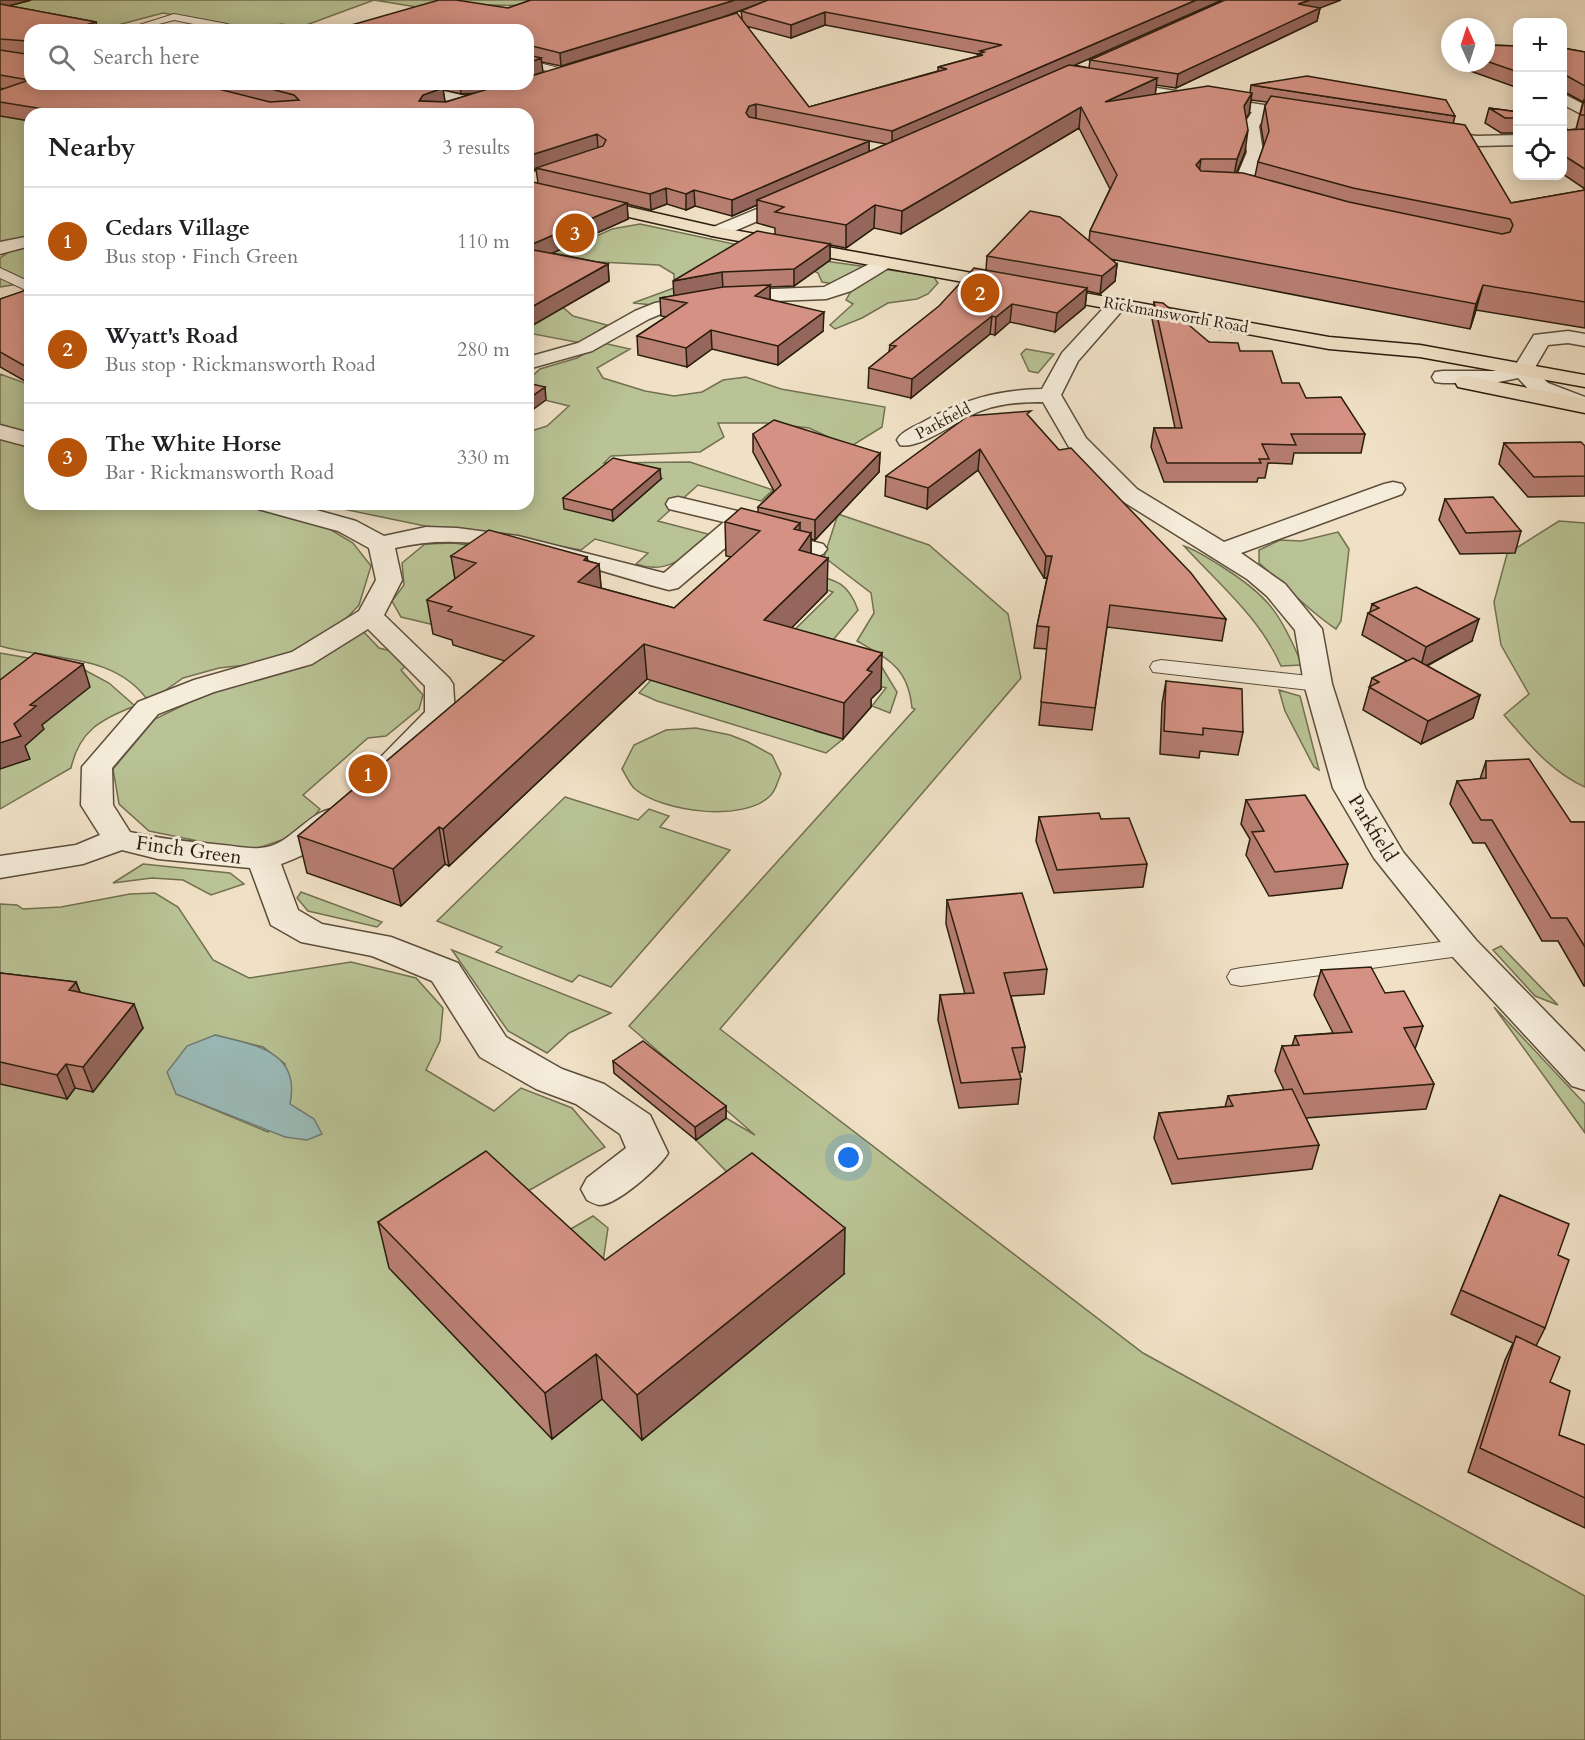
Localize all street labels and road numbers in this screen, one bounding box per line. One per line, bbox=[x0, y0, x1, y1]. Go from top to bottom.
street label: Rickmansworth Road bbox=[1102, 291, 1251, 339]
street label: Parkfield bbox=[912, 397, 975, 445]
street label: Parkfield bbox=[1342, 789, 1404, 867]
street label: Finch Green bbox=[134, 829, 244, 871]

